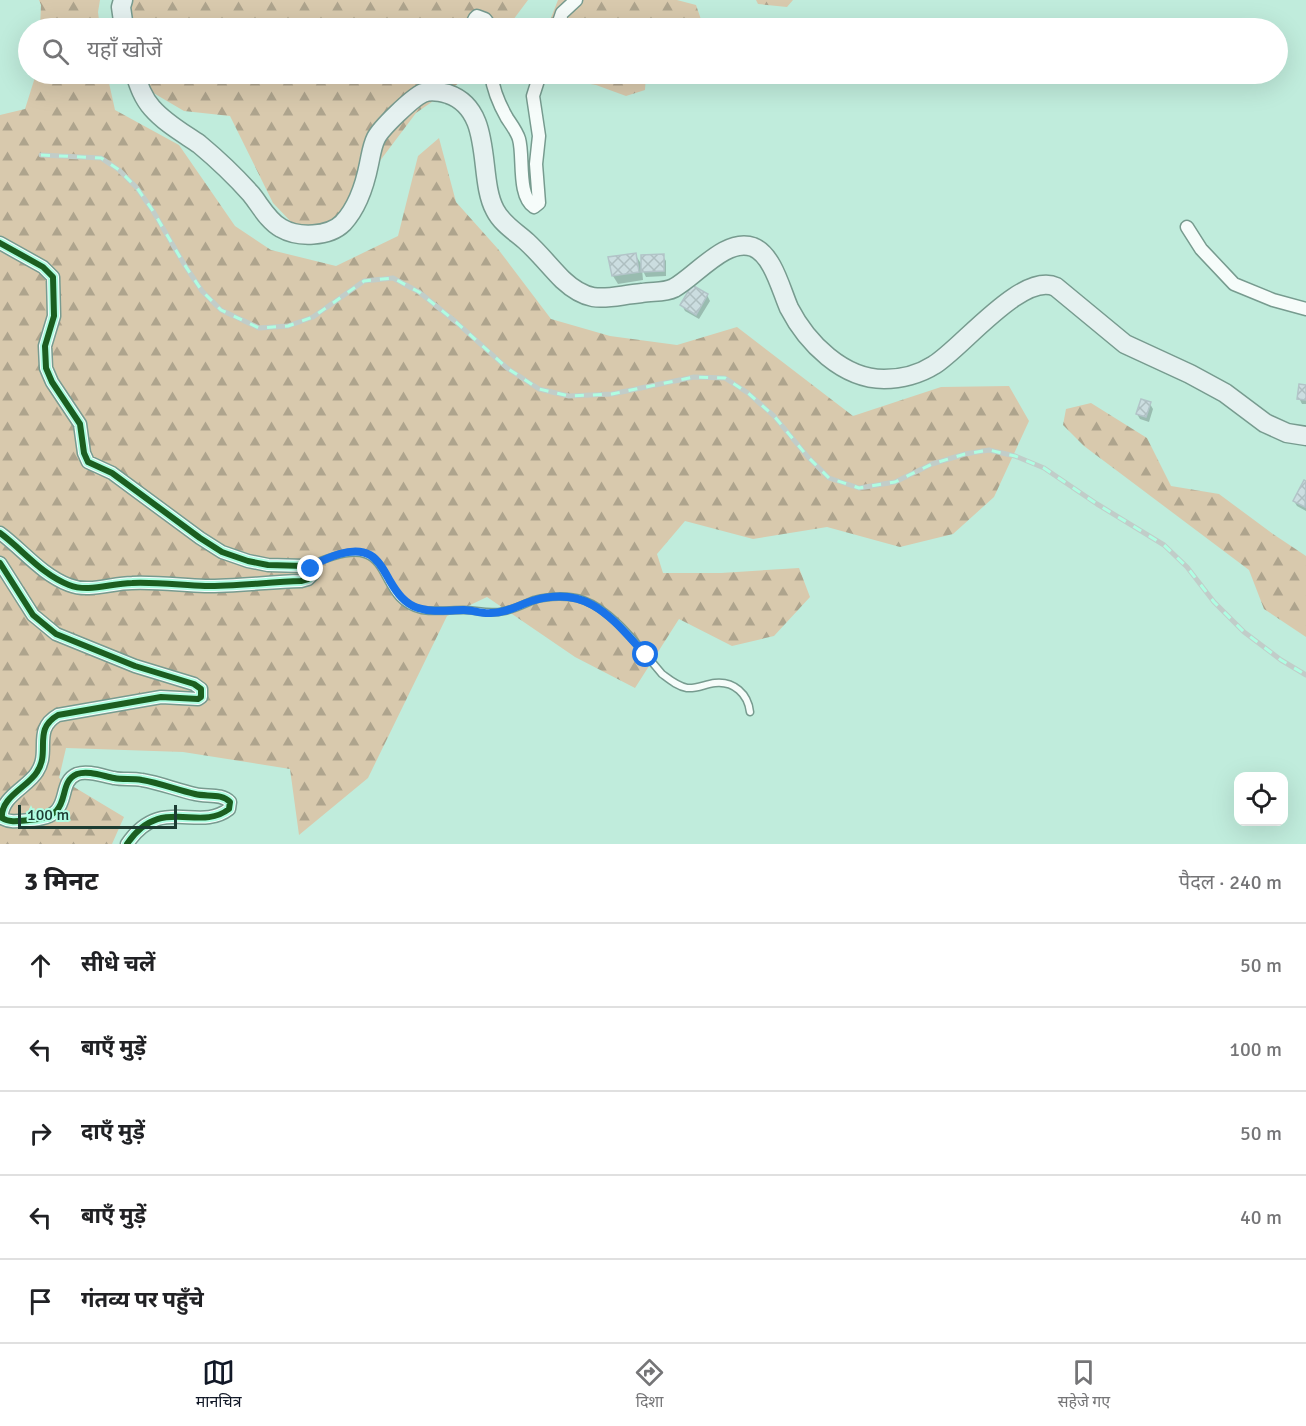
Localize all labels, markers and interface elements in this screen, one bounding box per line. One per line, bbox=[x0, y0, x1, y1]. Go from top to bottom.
search box bbox=[18, 18, 1288, 84]
icon: search bbox=[39, 35, 72, 68]
text: यहाँ खोजें bbox=[87, 36, 162, 63]
route end bbox=[297, 555, 323, 581]
route start bbox=[632, 641, 658, 667]
map controls bbox=[1234, 772, 1288, 826]
button: locate bbox=[1234, 772, 1288, 826]
scale bar bbox=[18, 802, 177, 830]
text: 100 m bbox=[27, 805, 69, 825]
text: 3 मिनट bbox=[24, 866, 98, 898]
text: पैदल · 240 m bbox=[1179, 870, 1282, 895]
icon: ahead bbox=[24, 949, 57, 982]
text: सीधे चलें bbox=[81, 950, 155, 977]
text: 50 m bbox=[1240, 953, 1282, 978]
icon: left bbox=[24, 1033, 57, 1066]
text: बाएँ मुड़ें bbox=[81, 1034, 146, 1061]
text: 100 m bbox=[1229, 1037, 1282, 1062]
icon: right bbox=[24, 1117, 57, 1150]
text: दाएँ मुड़ें bbox=[81, 1118, 145, 1145]
text: 50 m bbox=[1240, 1121, 1282, 1146]
icon: left bbox=[24, 1201, 57, 1234]
text: बाएँ मुड़ें bbox=[81, 1202, 146, 1229]
text: 40 m bbox=[1240, 1205, 1282, 1230]
icon: arrive bbox=[24, 1285, 57, 1318]
text: गंतव्य पर पहुँचे bbox=[81, 1286, 204, 1313]
tab: मानचित्र bbox=[196, 1356, 242, 1414]
tab: दिशा bbox=[633, 1356, 666, 1414]
tab: सहेजे गए bbox=[1058, 1356, 1110, 1414]

